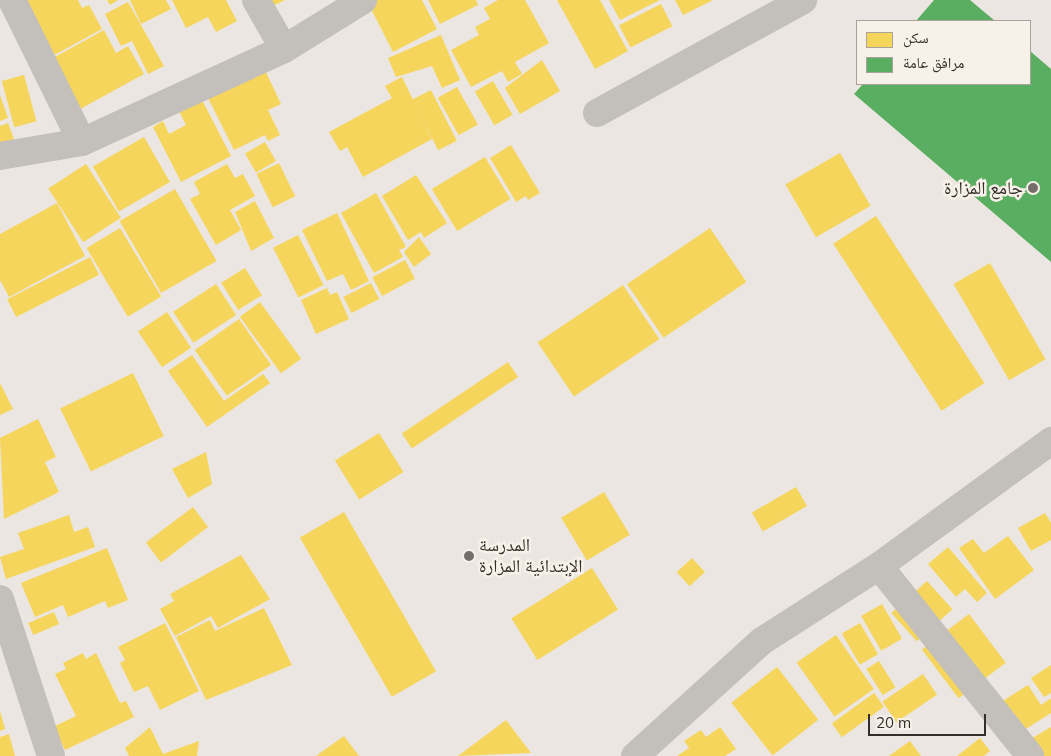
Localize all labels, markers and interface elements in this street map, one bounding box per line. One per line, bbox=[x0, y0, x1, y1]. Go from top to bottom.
legend bbox=[856, 20, 1031, 85]
text: سكن bbox=[903, 28, 929, 47]
text: مرافق عامة bbox=[903, 53, 964, 72]
place label: جامع المزارة bbox=[944, 177, 1023, 199]
marker: جامع المزارة bbox=[1027, 182, 1039, 194]
place label: المدرسة الإبتدائية المزارة bbox=[479, 535, 582, 578]
marker: المدرسة الإبتدائية المزارة bbox=[463, 550, 475, 562]
scale bar bbox=[871, 704, 988, 736]
text: 20 m bbox=[876, 713, 911, 732]

